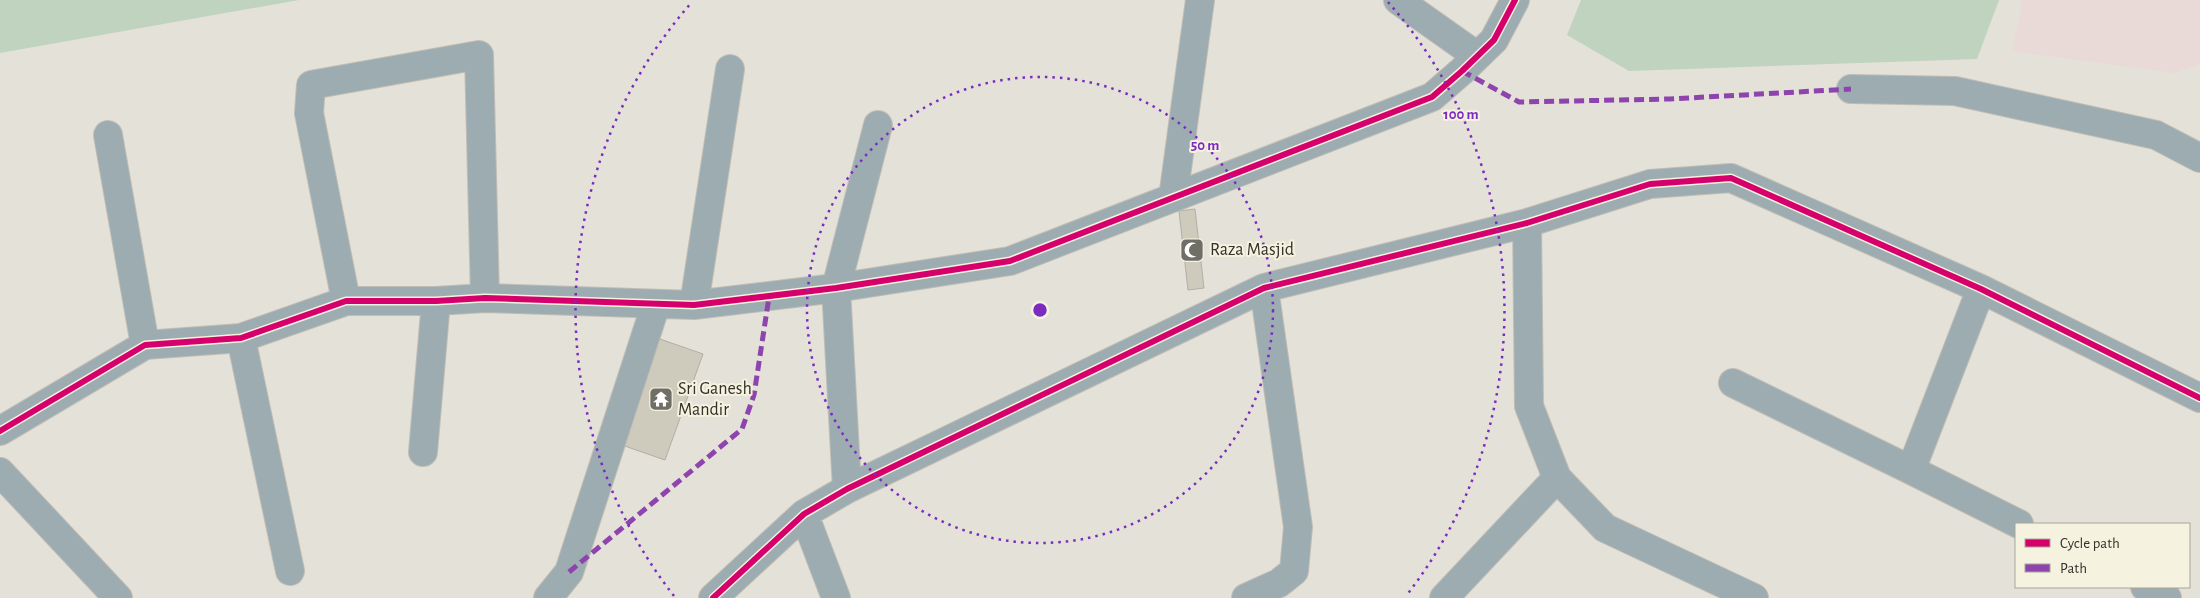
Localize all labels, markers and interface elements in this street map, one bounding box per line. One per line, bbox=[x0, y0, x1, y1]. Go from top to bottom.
text: 100 m bbox=[1443, 107, 1479, 122]
text: 50 m bbox=[1191, 138, 1219, 153]
mosque icon: Raza Masjid bbox=[1179, 237, 1205, 263]
place label: Raza Masjid bbox=[1210, 241, 1294, 259]
centre of rings bbox=[1031, 301, 1049, 319]
place label: Sri Ganesh Mandir bbox=[678, 380, 752, 419]
temple icon: Sri Ganesh Mandir bbox=[648, 386, 674, 412]
legend bbox=[2015, 523, 2190, 588]
text: Cycle path bbox=[2060, 536, 2120, 551]
text: Path bbox=[2060, 561, 2087, 576]

